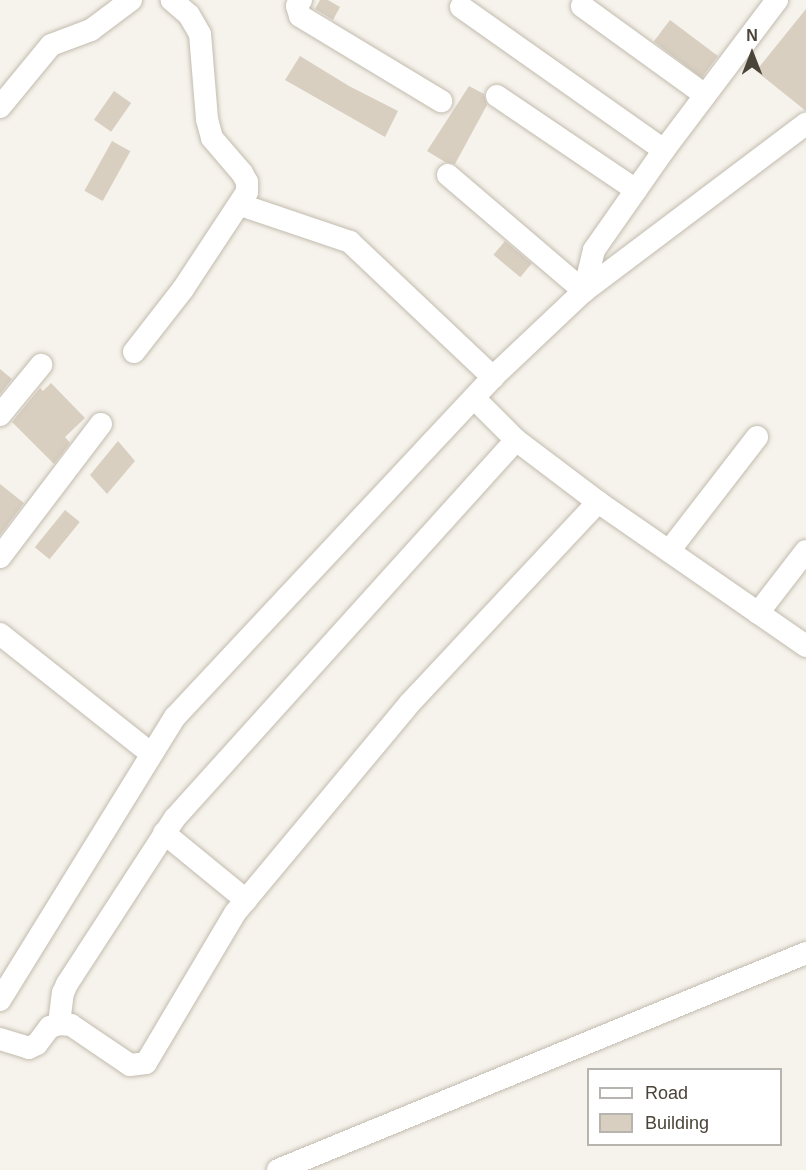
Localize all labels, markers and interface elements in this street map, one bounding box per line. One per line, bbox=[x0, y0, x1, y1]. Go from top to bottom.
north arrow bbox=[722, 24, 782, 84]
text: N bbox=[746, 27, 758, 44]
legend bbox=[587, 1068, 782, 1146]
text: Road bbox=[645, 1083, 688, 1103]
text: Building bbox=[645, 1113, 709, 1133]

